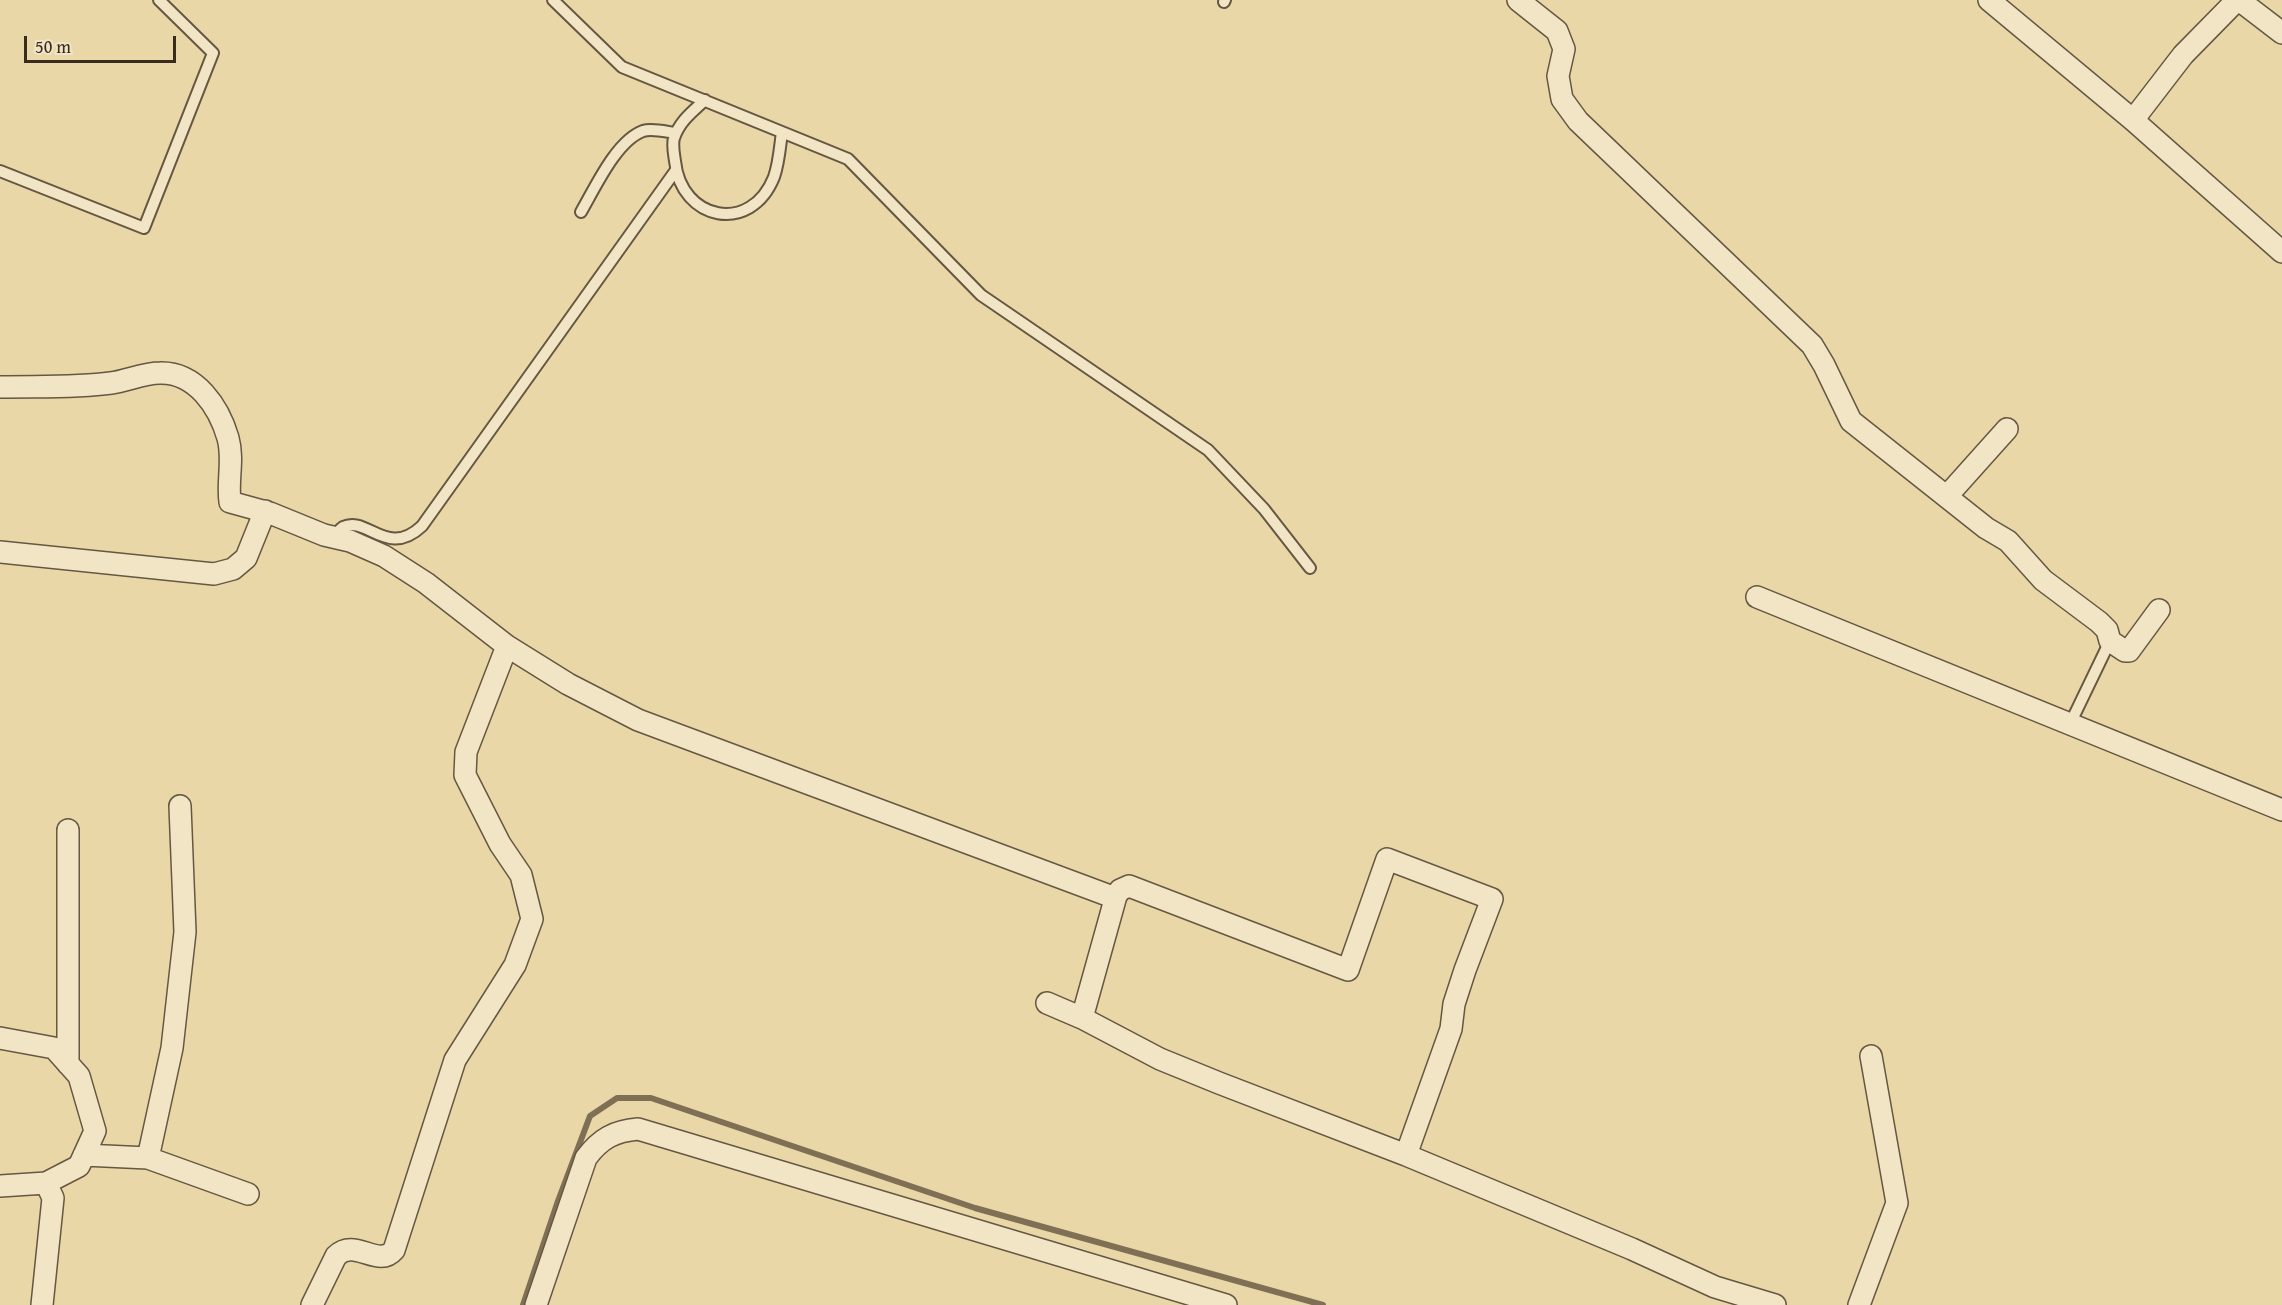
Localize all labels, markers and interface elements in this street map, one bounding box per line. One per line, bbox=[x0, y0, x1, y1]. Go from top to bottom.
scale bar bbox=[27, 24, 178, 62]
text: 50 m bbox=[35, 33, 71, 60]

